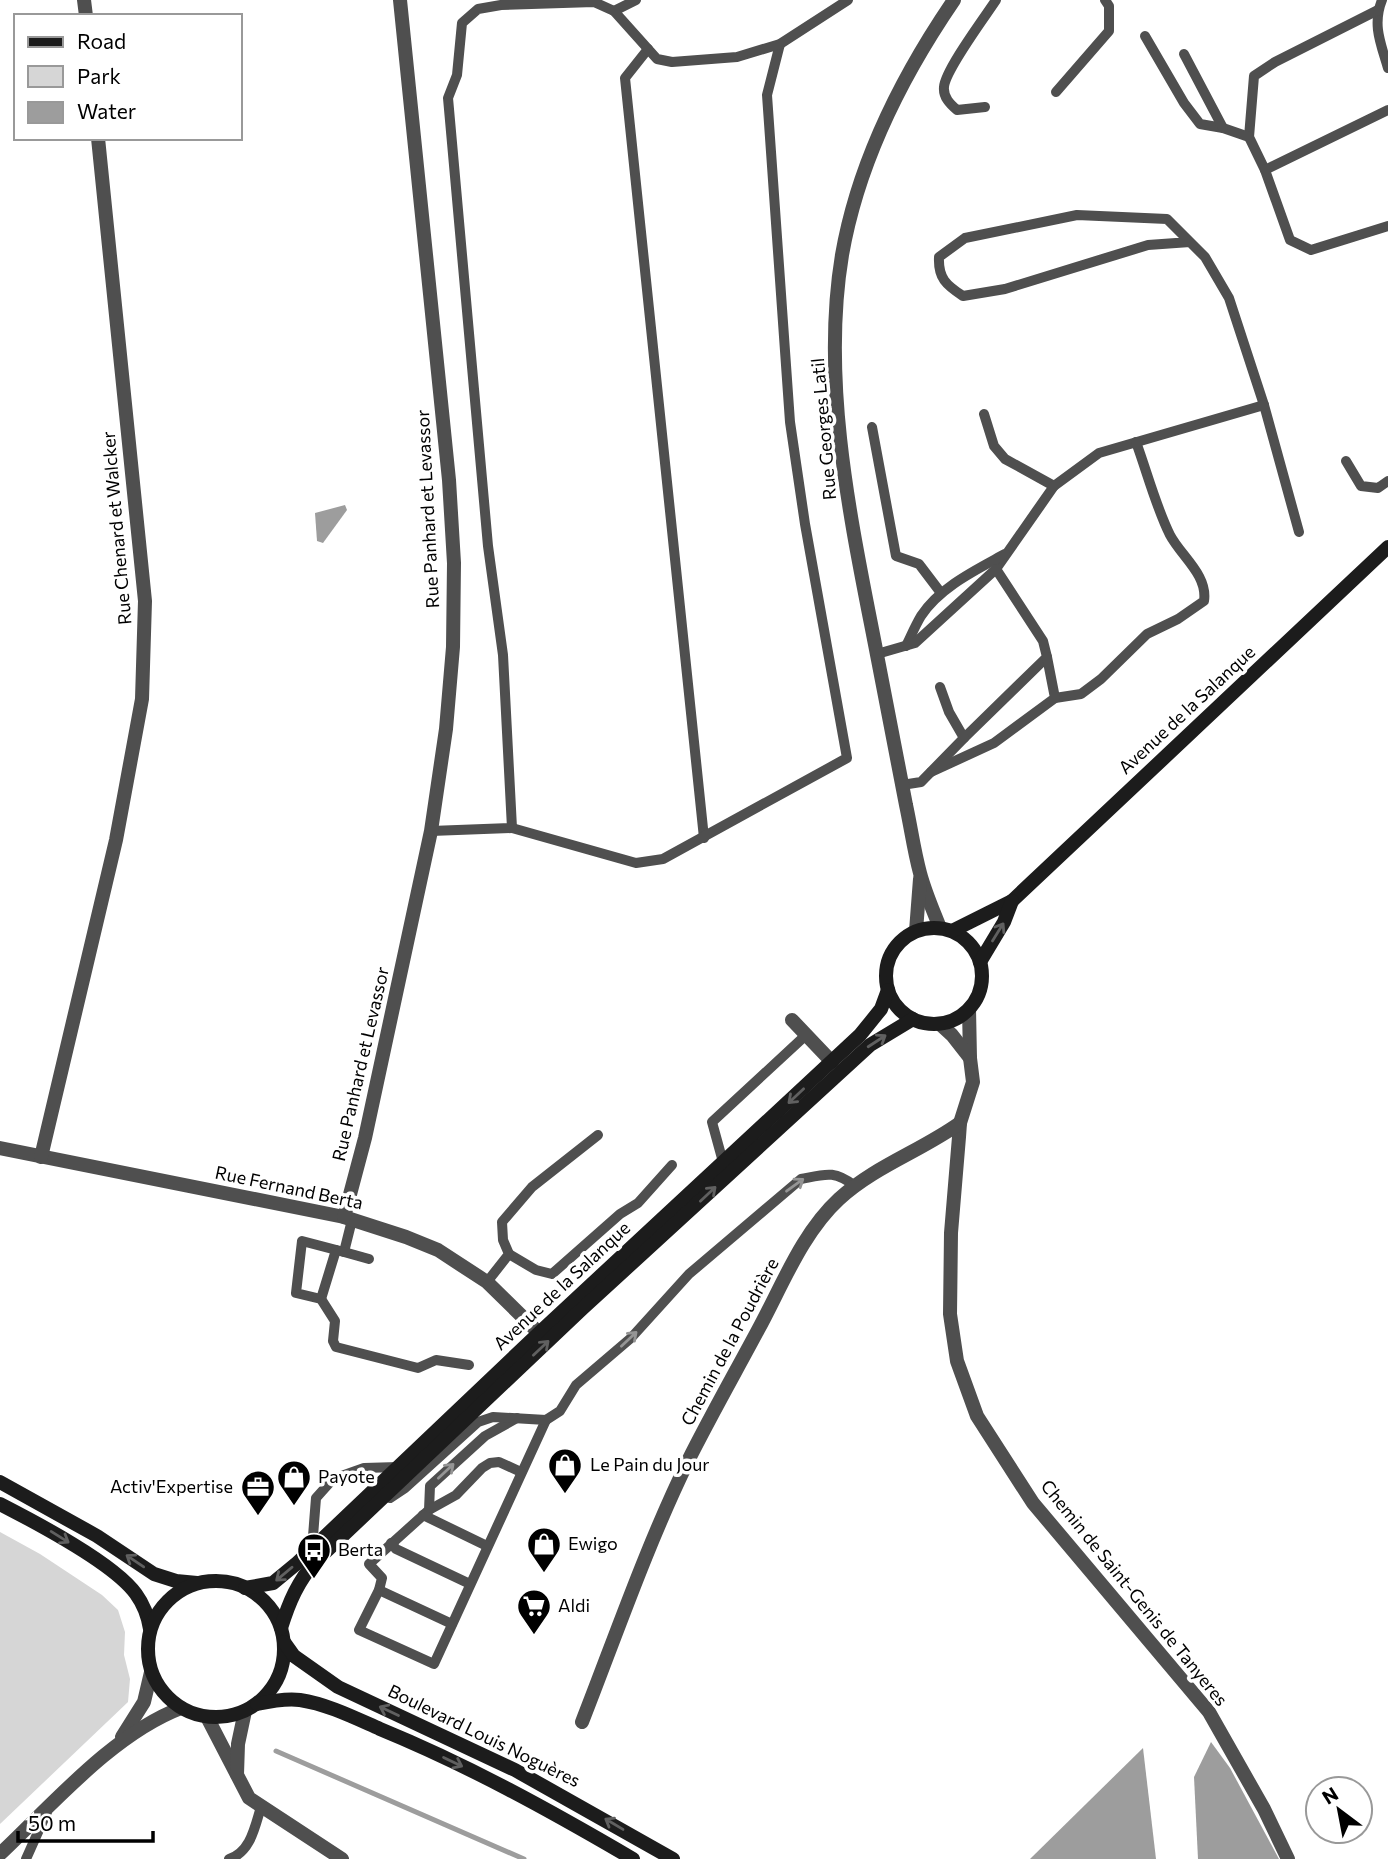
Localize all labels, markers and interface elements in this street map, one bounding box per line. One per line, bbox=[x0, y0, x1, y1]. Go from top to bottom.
legend bbox=[14, 14, 242, 140]
text: Road bbox=[77, 28, 126, 53]
text: Park bbox=[77, 63, 121, 88]
text: Water bbox=[77, 98, 136, 123]
street label: Rue Georges Latil bbox=[806, 357, 840, 501]
street label: Rue Panhard et Levassor bbox=[411, 409, 443, 609]
street label: Rue Chenard et Walcker bbox=[97, 430, 135, 626]
street label: Avenue de la Salanque bbox=[1114, 640, 1259, 778]
one-way arrow bbox=[991, 922, 1005, 942]
street label: Rue Panhard et Levassor bbox=[327, 964, 393, 1163]
one-way arrow bbox=[867, 1034, 886, 1048]
one-way arrow bbox=[788, 1087, 805, 1104]
street label: Rue Fernand Berta bbox=[213, 1161, 365, 1213]
one-way arrow bbox=[785, 1178, 804, 1193]
one-way arrow bbox=[699, 1185, 716, 1202]
street label: Avenue de la Salanque bbox=[489, 1216, 634, 1354]
street label: Chemin de la Poudrière bbox=[676, 1254, 783, 1429]
one-way arrow bbox=[620, 1331, 637, 1348]
one-way arrow bbox=[532, 1339, 549, 1356]
shop icon: Le Pain du Jour bbox=[546, 1446, 584, 1495]
place label: Le Pain du Jour bbox=[590, 1453, 709, 1475]
shop icon: Payote bbox=[275, 1458, 313, 1507]
one-way arrow bbox=[437, 1463, 454, 1480]
place label: Payote bbox=[318, 1465, 375, 1487]
office icon: Activ'Expertise bbox=[239, 1468, 277, 1517]
place label: Activ'Expertise bbox=[110, 1475, 233, 1497]
street label: Chemin de Saint-Genis de Tanyeres bbox=[1037, 1475, 1233, 1710]
shop icon: Ewigo bbox=[525, 1525, 563, 1574]
one-way arrow bbox=[49, 1530, 69, 1544]
bus stop icon: Berta bbox=[295, 1531, 333, 1580]
place label: Ewigo bbox=[568, 1532, 618, 1554]
place label: Berta bbox=[338, 1538, 383, 1560]
one-way arrow bbox=[126, 1554, 145, 1568]
one-way arrow bbox=[275, 1567, 293, 1582]
supermarket icon: Aldi bbox=[515, 1587, 553, 1636]
place label: Aldi bbox=[558, 1594, 590, 1616]
street label: Boulevard Louis Noguères bbox=[385, 1679, 584, 1791]
one-way arrow bbox=[379, 1704, 400, 1717]
one-way arrow bbox=[442, 1756, 463, 1769]
north arrow bbox=[1304, 1775, 1374, 1845]
text: N bbox=[1318, 1782, 1342, 1809]
scale bar bbox=[18, 1800, 152, 1844]
text: 50 m bbox=[28, 1810, 76, 1835]
one-way arrow bbox=[605, 1817, 625, 1831]

